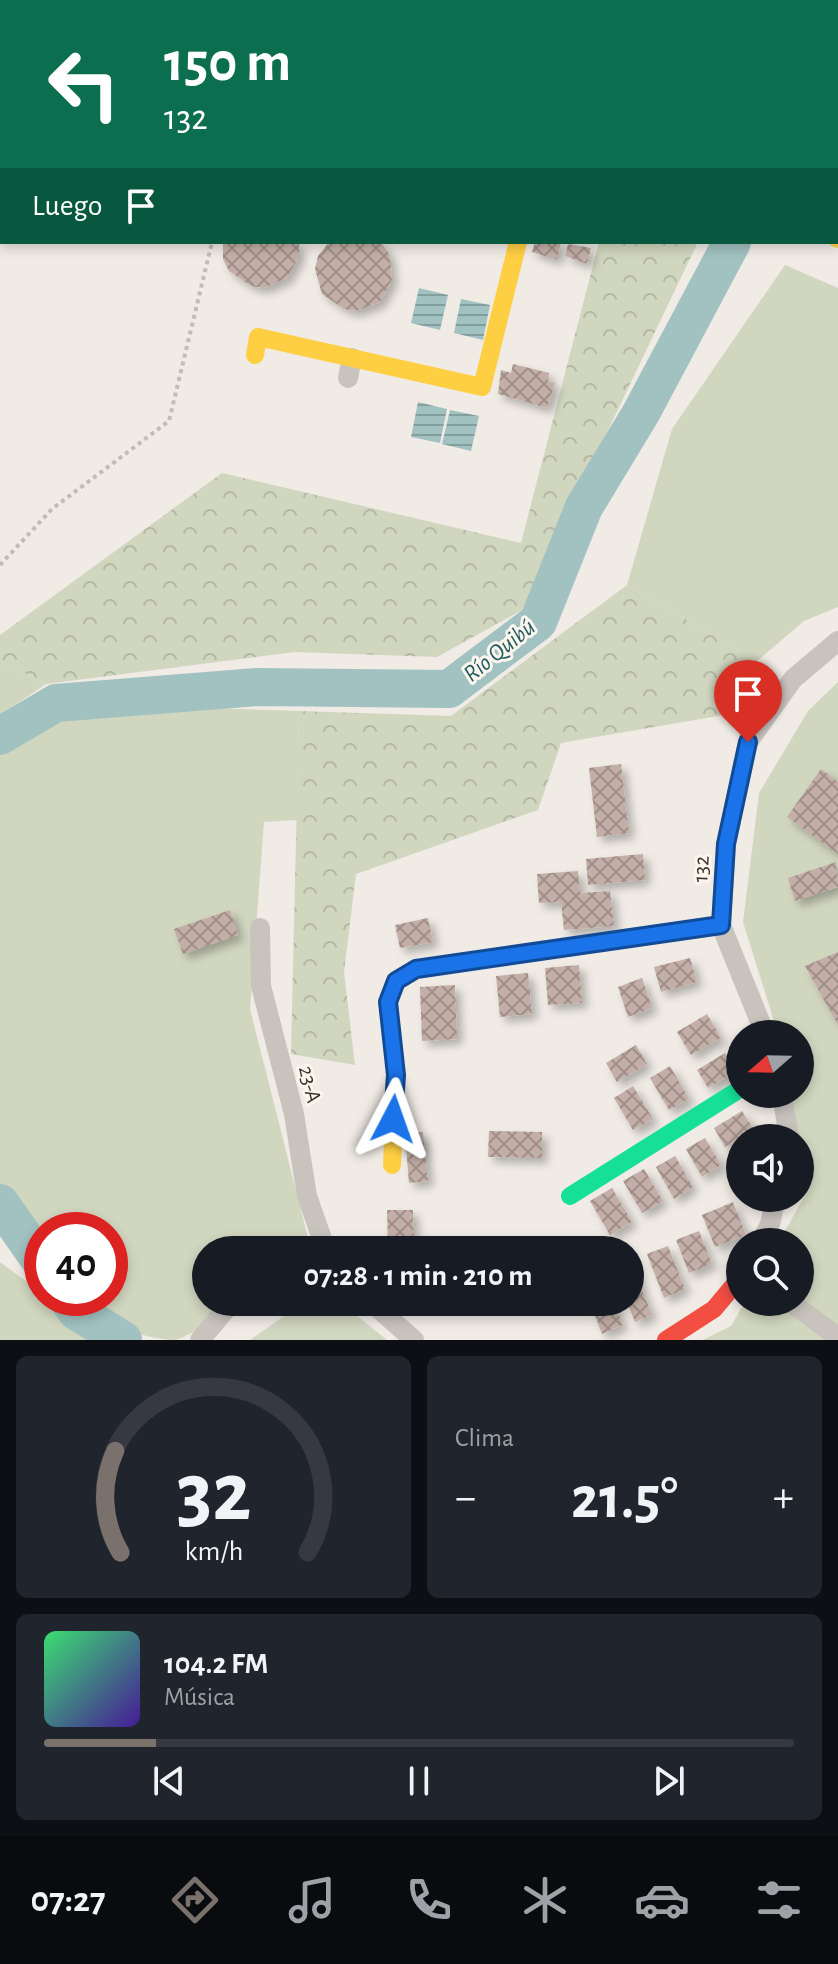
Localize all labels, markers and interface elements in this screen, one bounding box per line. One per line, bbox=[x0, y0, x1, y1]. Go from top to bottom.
icon: left bbox=[32, 32, 136, 136]
text: 150 m bbox=[164, 35, 291, 91]
text: 132 bbox=[164, 100, 208, 136]
icon: arrive bbox=[119, 184, 163, 228]
text: Luego bbox=[32, 191, 103, 221]
water label: Río Quibú bbox=[459, 615, 540, 687]
pin bbox=[714, 660, 782, 742]
icon: arrive bbox=[726, 672, 770, 716]
street label: 132 bbox=[689, 855, 713, 883]
north arrow bbox=[726, 1020, 814, 1108]
map controls bbox=[726, 1020, 814, 1316]
street label: 23-A bbox=[295, 1063, 325, 1105]
position arrow bbox=[351, 1077, 435, 1161]
button: sound bbox=[726, 1124, 814, 1212]
speed limit sign: 40 bbox=[24, 1212, 128, 1316]
button: search bbox=[726, 1228, 814, 1316]
text: 07:28 · 1 min · 210 m bbox=[304, 1261, 532, 1291]
text: Clima bbox=[455, 1425, 514, 1451]
text: 32 bbox=[176, 1452, 251, 1536]
text: 21.5° bbox=[571, 1469, 678, 1529]
text: − bbox=[455, 1476, 476, 1520]
text: + bbox=[773, 1476, 794, 1520]
text: km/h bbox=[184, 1537, 243, 1566]
text: 104.2 FM bbox=[164, 1649, 268, 1679]
text: Música bbox=[164, 1684, 235, 1710]
icon: previous bbox=[147, 1759, 191, 1803]
icon: pause bbox=[397, 1759, 441, 1803]
icon: next bbox=[647, 1759, 691, 1803]
icon: directions bbox=[167, 1872, 223, 1928]
icon: music bbox=[284, 1872, 340, 1928]
icon: phone bbox=[401, 1872, 457, 1928]
icon: climate bbox=[517, 1872, 573, 1928]
icon: car bbox=[634, 1872, 690, 1928]
icon: filters bbox=[751, 1872, 807, 1928]
text: 07:27 bbox=[30, 1882, 106, 1918]

